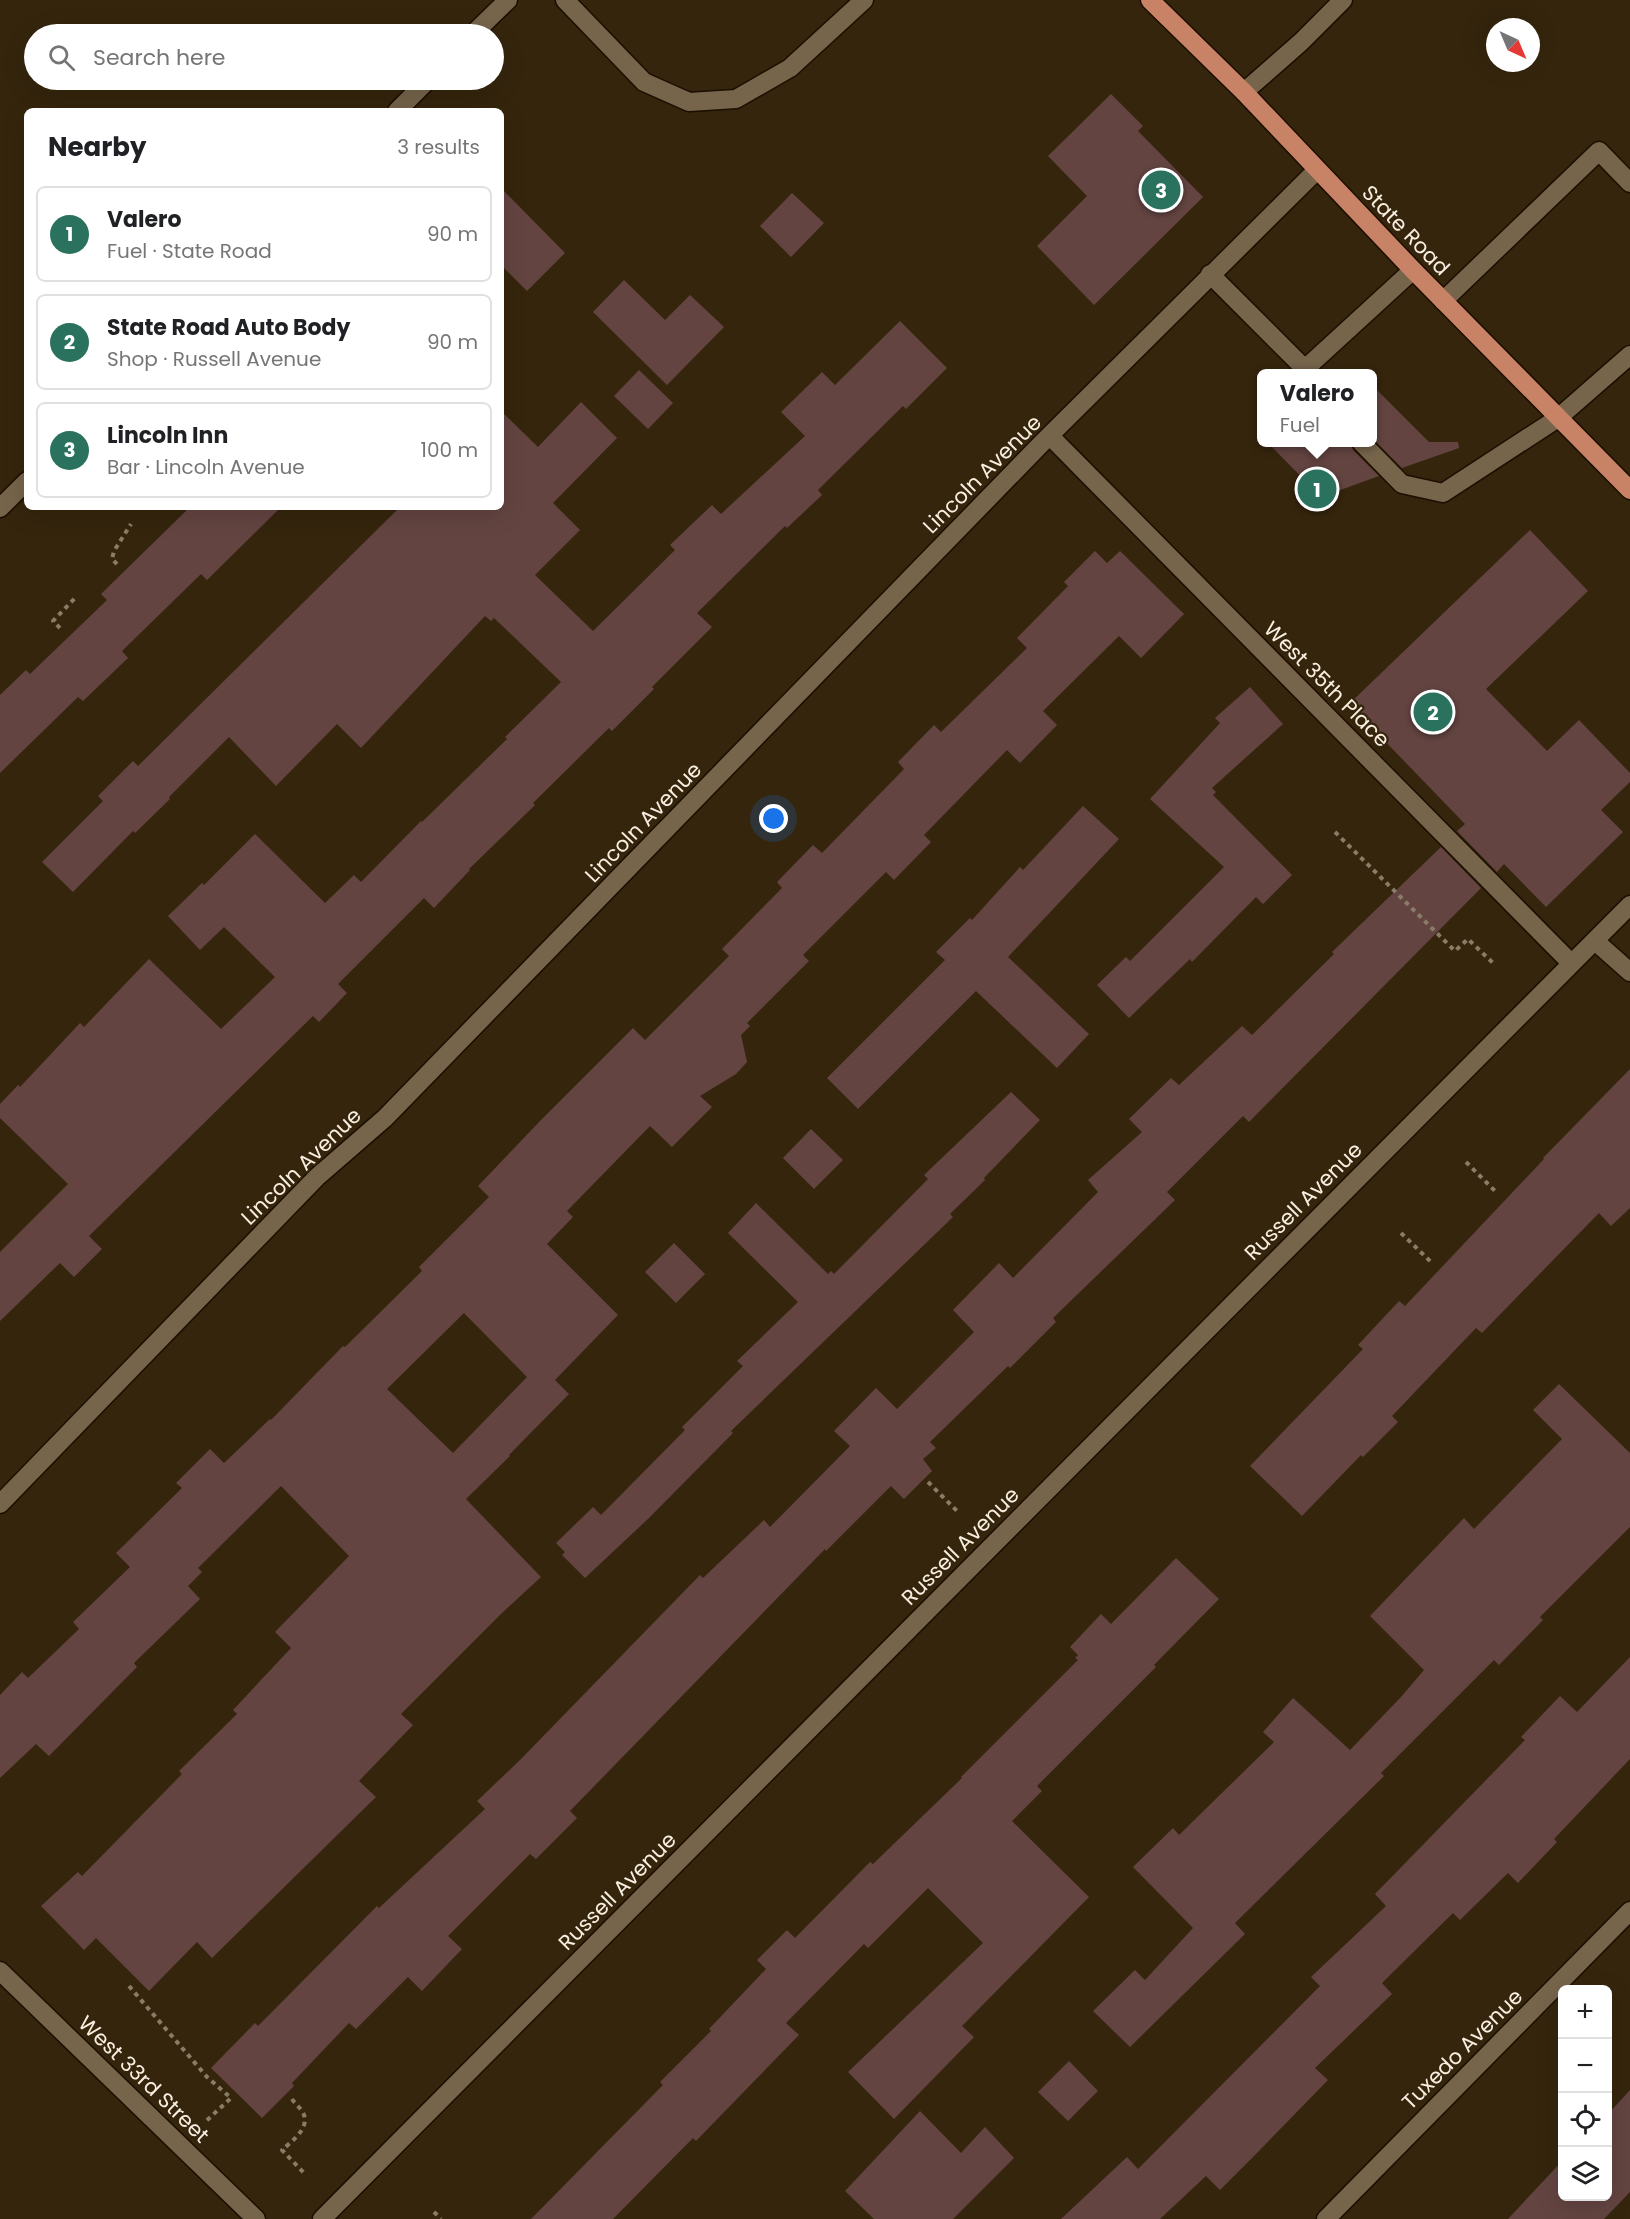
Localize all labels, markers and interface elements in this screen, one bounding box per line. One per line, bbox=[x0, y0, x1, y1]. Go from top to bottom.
north arrow bbox=[1486, 18, 1540, 72]
search box bbox=[24, 24, 504, 90]
icon: search bbox=[45, 41, 78, 74]
text: Search here bbox=[93, 42, 226, 73]
text: Nearby bbox=[48, 129, 146, 165]
text: 3 results bbox=[397, 133, 480, 161]
pin: 3 bbox=[1142, 168, 1180, 213]
street label: State Road bbox=[1356, 179, 1456, 281]
text: Valero bbox=[107, 204, 181, 235]
text: 1 bbox=[66, 220, 73, 248]
text: 90 m bbox=[427, 220, 478, 248]
text: Fuel · State Road bbox=[107, 237, 272, 265]
text: State Road Auto Body bbox=[107, 312, 350, 343]
text: 2 bbox=[64, 328, 75, 356]
text: 90 m bbox=[427, 328, 478, 356]
text: Shop · Russell Avenue bbox=[107, 345, 321, 373]
popup bbox=[1257, 369, 1377, 447]
text: Valero bbox=[1280, 378, 1354, 409]
street label: Lincoln Avenue bbox=[916, 408, 1048, 540]
text: Fuel bbox=[1280, 411, 1320, 439]
text: Lincoln Inn bbox=[107, 420, 228, 451]
text: 3 bbox=[63, 436, 76, 464]
text: 100 m bbox=[421, 436, 478, 464]
text: Bar · Lincoln Avenue bbox=[107, 453, 305, 481]
pin: 1 bbox=[1298, 466, 1336, 512]
street label: West 35th Place bbox=[1258, 615, 1396, 753]
pin: 2 bbox=[1414, 690, 1452, 734]
street label: Lincoln Avenue bbox=[578, 755, 708, 889]
your location bbox=[759, 804, 788, 833]
street label: Lincoln Avenue bbox=[234, 1101, 368, 1231]
street label: Russell Avenue bbox=[1238, 1136, 1368, 1266]
street label: Russell Avenue bbox=[895, 1481, 1025, 1611]
street label: Russell Avenue bbox=[552, 1826, 682, 1956]
street label: Tuxedo Avenue bbox=[1395, 1982, 1529, 2116]
map controls bbox=[1558, 1985, 1612, 2201]
button: + bbox=[1558, 1985, 1612, 2039]
street label: West 33rd Street bbox=[72, 2009, 216, 2149]
button: − bbox=[1558, 2039, 1612, 2093]
button: locate bbox=[1558, 2093, 1612, 2147]
button: layers bbox=[1558, 2147, 1612, 2201]

